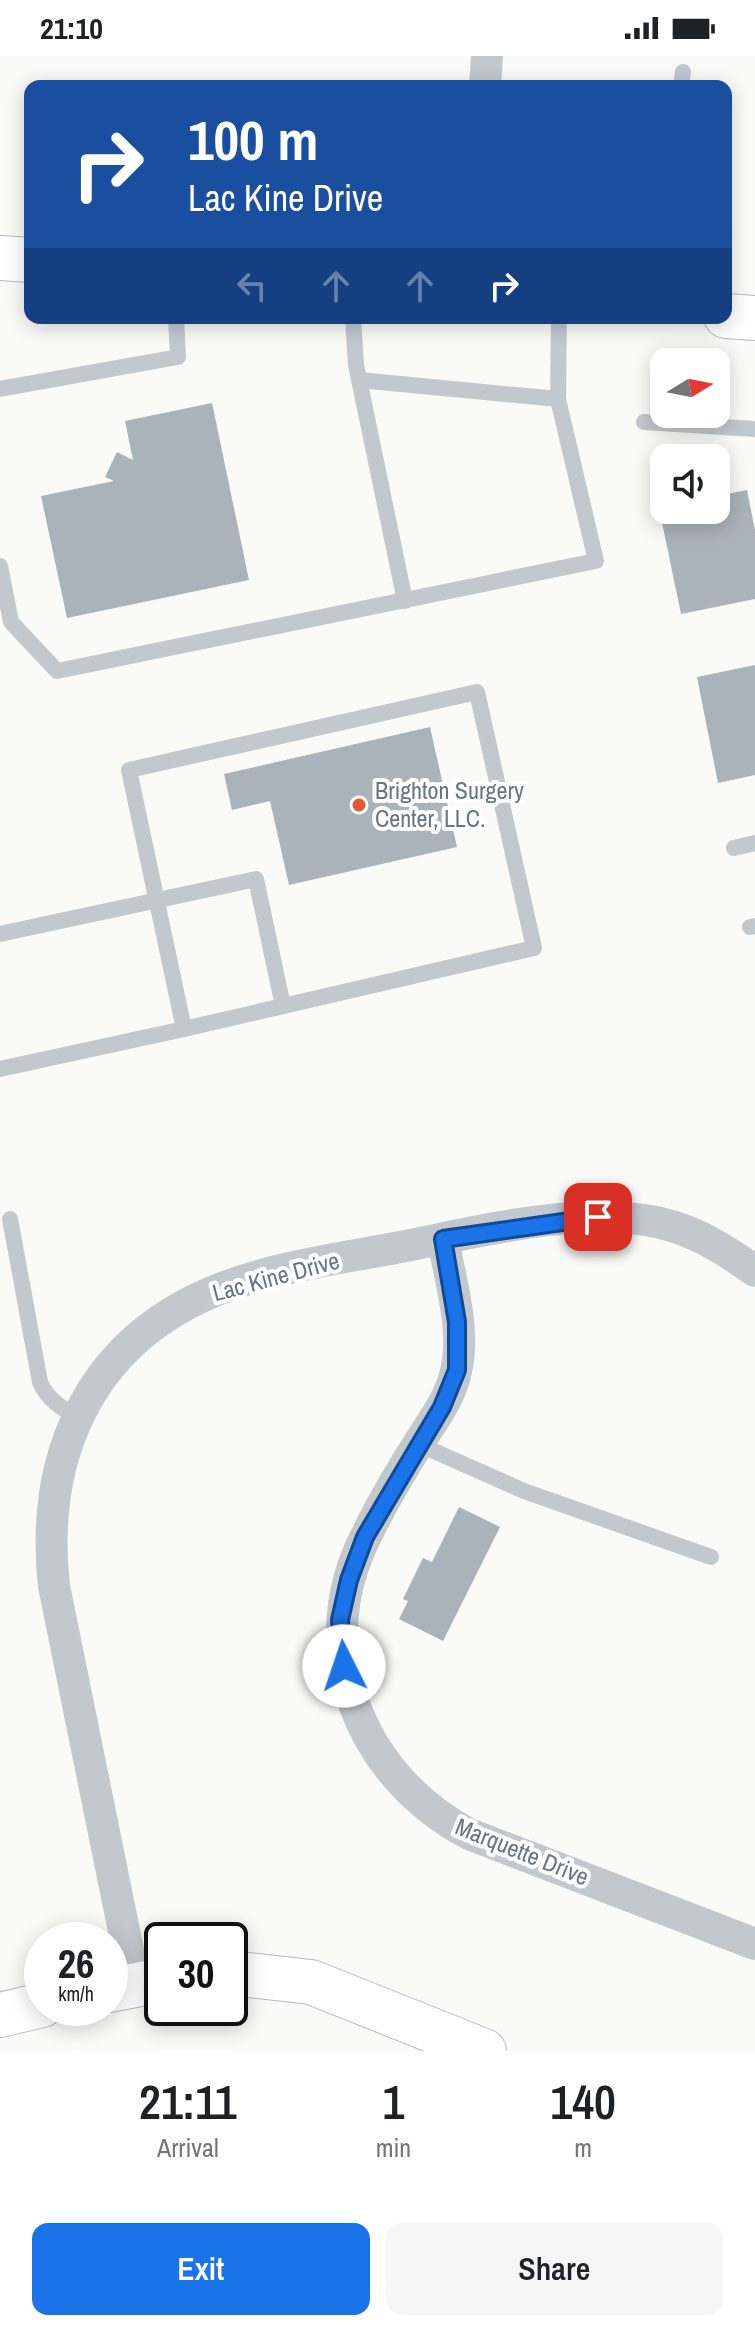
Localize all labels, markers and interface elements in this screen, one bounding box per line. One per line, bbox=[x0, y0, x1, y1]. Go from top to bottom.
text: 21:10 bbox=[40, 8, 103, 48]
text: 100 m bbox=[188, 102, 318, 177]
icon: right bbox=[56, 112, 160, 216]
text: Lac Kine Drive bbox=[188, 174, 383, 222]
icon: left bbox=[230, 264, 274, 308]
icon: ahead bbox=[314, 264, 358, 308]
icon: ahead bbox=[398, 264, 442, 308]
icon: right bbox=[482, 264, 526, 308]
north arrow bbox=[650, 348, 730, 428]
map controls bbox=[650, 348, 730, 524]
button: sound bbox=[650, 444, 730, 524]
place label: Brighton Surgery Center, LLC. bbox=[375, 774, 524, 834]
marker: Brighton Surgery Center, LLC. bbox=[350, 796, 368, 814]
pin bbox=[564, 1183, 632, 1251]
icon: arrive bbox=[576, 1195, 620, 1239]
street label: Lac Kine Drive bbox=[209, 1244, 343, 1308]
position arrow bbox=[302, 1624, 386, 1708]
street label: Marquette Drive bbox=[451, 1810, 594, 1892]
speed limit sign: 30 bbox=[144, 1922, 248, 2026]
text: 26 bbox=[58, 1937, 94, 1990]
text: km/h bbox=[58, 1980, 94, 2007]
text: 21:11 bbox=[139, 2069, 237, 2134]
text: 1 bbox=[382, 2069, 404, 2134]
text: 140 bbox=[550, 2069, 616, 2134]
text: Arrival bbox=[157, 2130, 219, 2165]
text: min bbox=[376, 2130, 411, 2165]
text: m bbox=[574, 2130, 592, 2165]
button: Exit bbox=[32, 2223, 370, 2315]
button: Share bbox=[386, 2223, 723, 2315]

